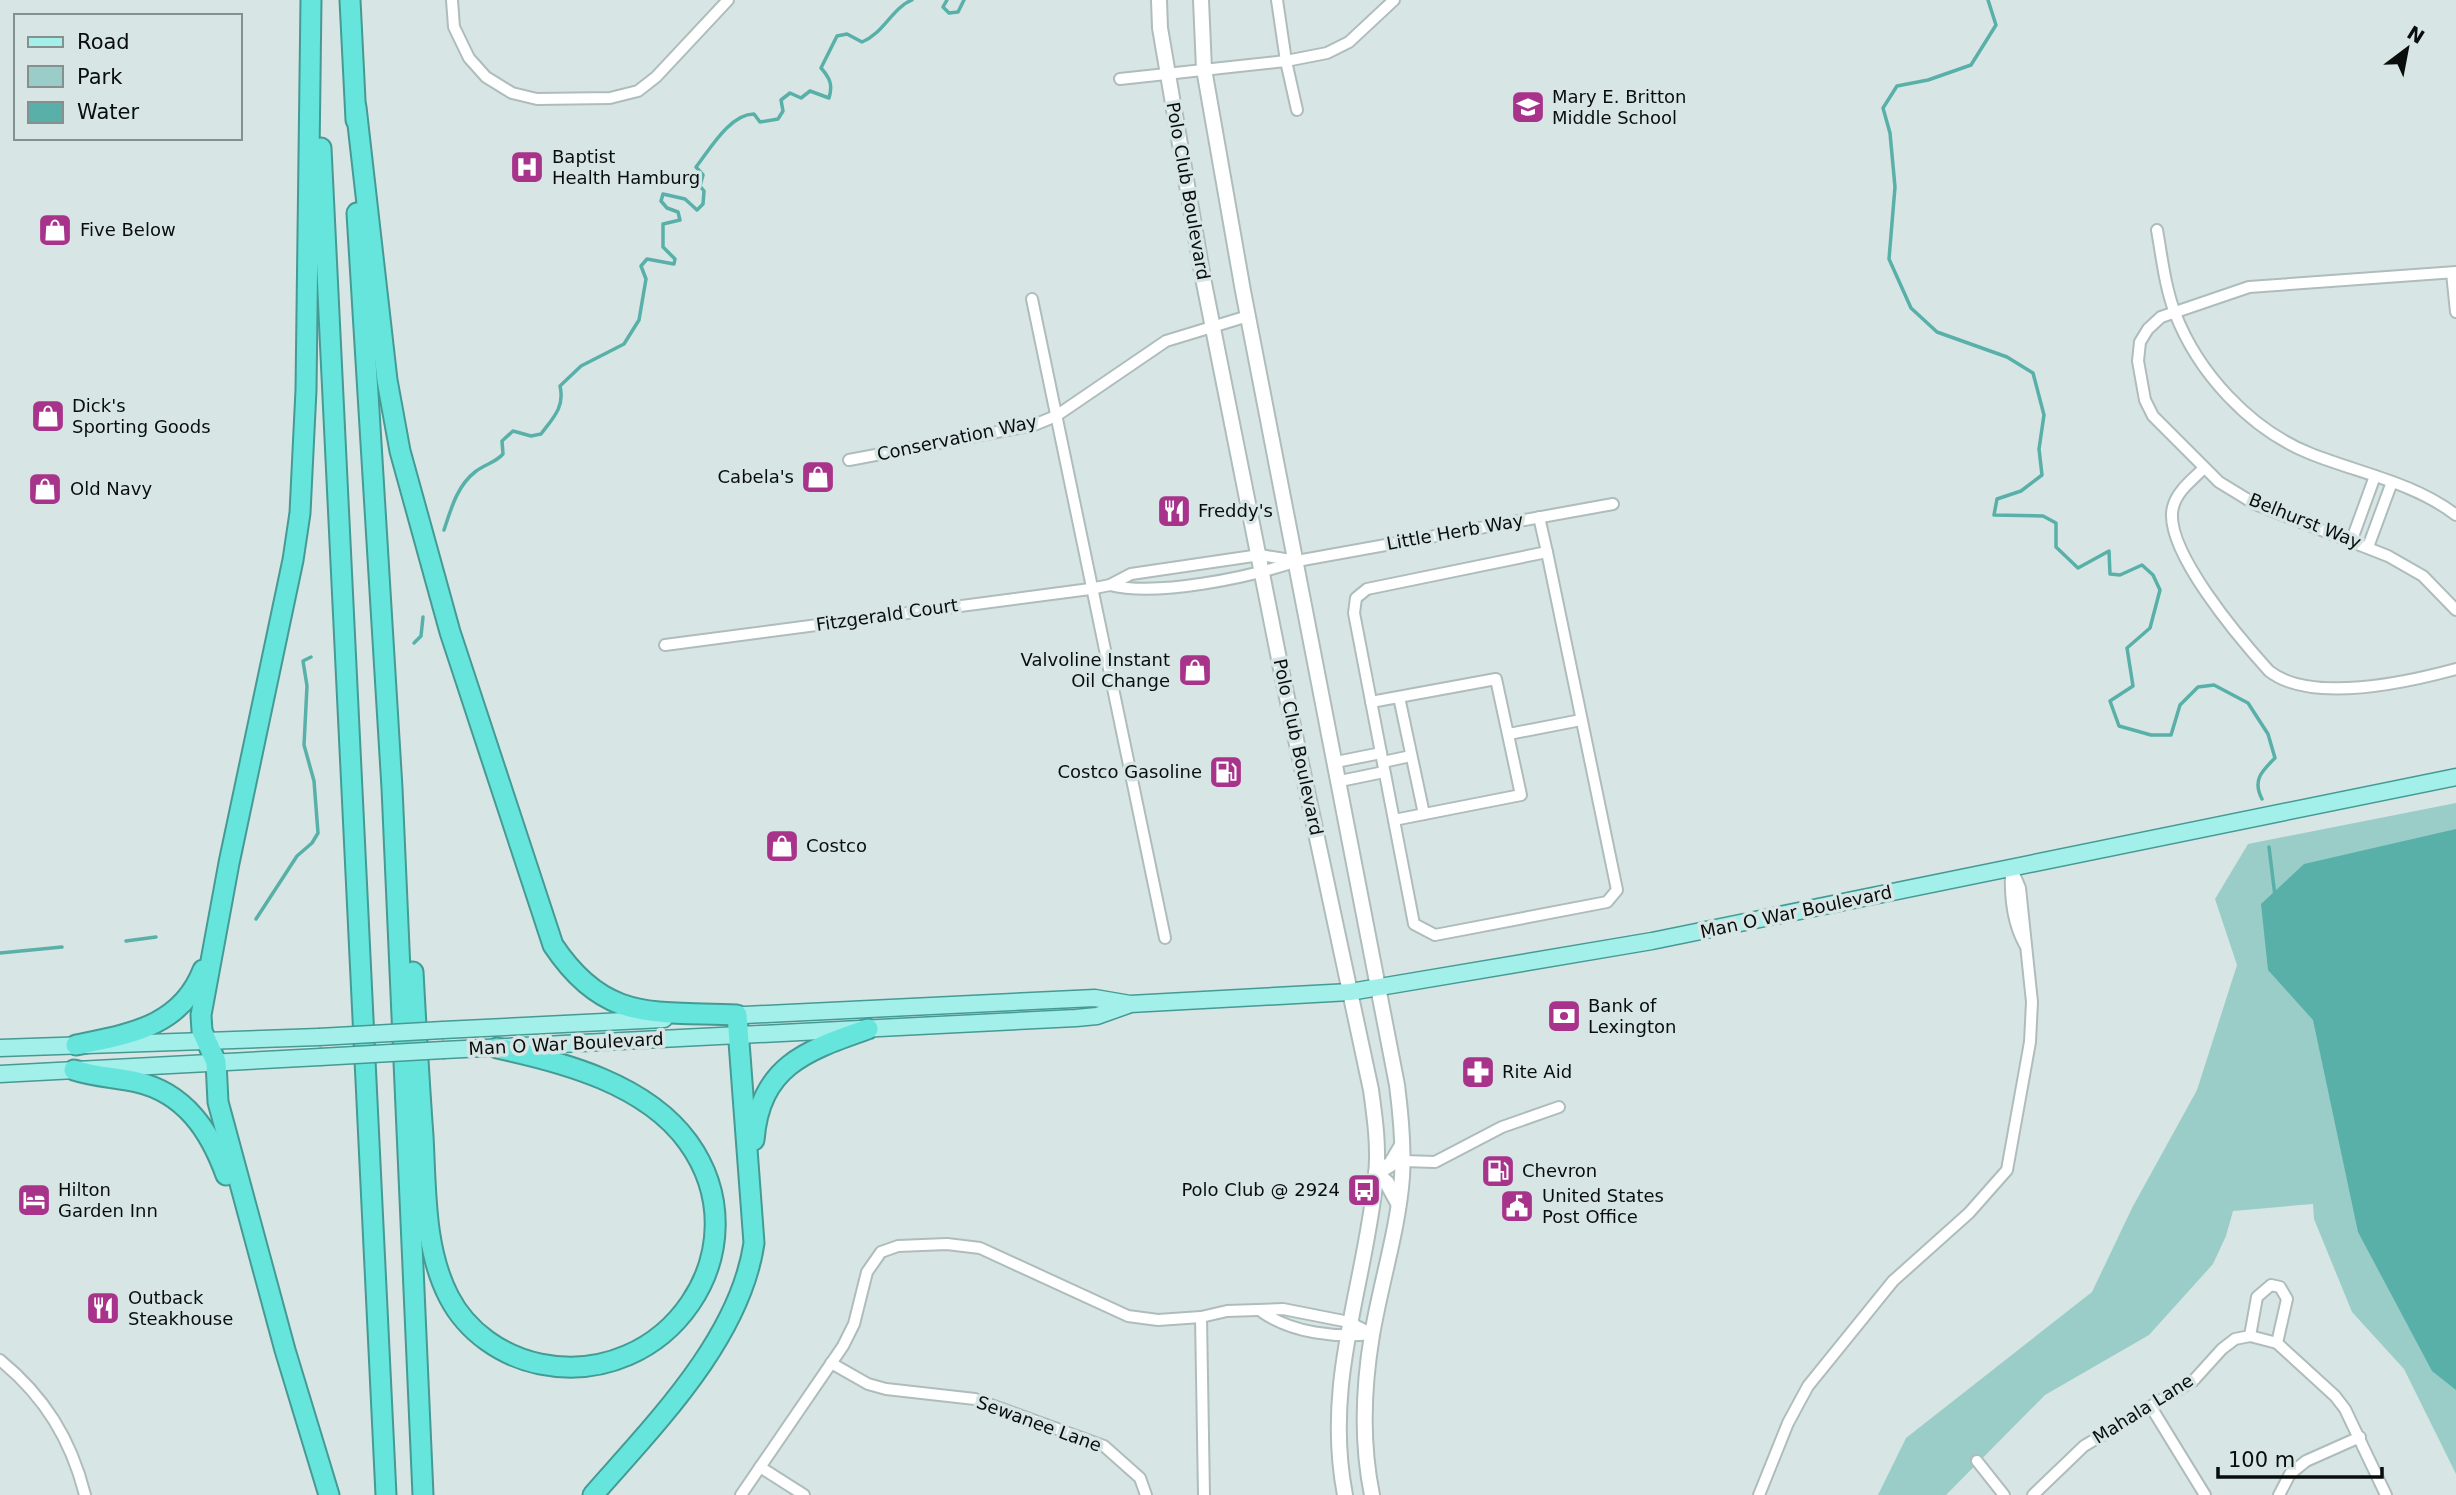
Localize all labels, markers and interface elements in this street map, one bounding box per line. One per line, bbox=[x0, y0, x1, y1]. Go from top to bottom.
legend bbox=[14, 14, 242, 140]
north arrow bbox=[2372, 14, 2442, 84]
text: N bbox=[2403, 21, 2429, 48]
text: Road bbox=[77, 30, 130, 54]
text: Park bbox=[77, 65, 123, 89]
place label: Mary E. Britton Middle School bbox=[1552, 86, 1686, 128]
school or university icon: Mary E. Britton Middle School bbox=[1509, 88, 1547, 126]
text: Water bbox=[77, 100, 139, 124]
street label: Polo Club Boulevard bbox=[1163, 100, 1214, 281]
place label: Baptist Health Hamburg bbox=[552, 146, 700, 188]
hospital icon: Baptist Health Hamburg bbox=[508, 148, 546, 186]
shop icon: Five Below bbox=[36, 211, 74, 249]
place label: Five Below bbox=[80, 219, 176, 240]
place label: Dick's Sporting Goods bbox=[72, 395, 211, 437]
shop icon: Dick's Sporting Goods bbox=[29, 397, 67, 435]
street label: Conservation Way bbox=[875, 410, 1039, 465]
shop icon: Cabela's bbox=[799, 458, 837, 496]
place label: Cabela's bbox=[718, 466, 794, 487]
shop icon: Old Navy bbox=[26, 470, 64, 508]
place label: Old Navy bbox=[70, 478, 152, 499]
street label: Belhurst Way bbox=[2246, 488, 2365, 553]
restaurant icon: Freddy's bbox=[1155, 492, 1193, 530]
place label: Freddy's bbox=[1198, 500, 1273, 521]
street label: Little Herb Way bbox=[1385, 509, 1525, 554]
street label: Fitzgerald Court bbox=[815, 594, 959, 635]
place label: Valvoline Instant Oil Change bbox=[1021, 649, 1170, 691]
shop icon: Valvoline Instant Oil Change bbox=[1176, 651, 1214, 689]
street label: Polo Club Boulevard bbox=[1269, 657, 1327, 837]
fuel station icon: Costco Gasoline bbox=[1207, 753, 1245, 791]
place label: Costco Gasoline bbox=[1057, 761, 1202, 782]
shop icon: Costco bbox=[763, 827, 801, 865]
place label: Costco bbox=[806, 835, 867, 856]
street label: Man O War Boulevard bbox=[1698, 881, 1894, 942]
place label: Bank of Lexington bbox=[1588, 995, 1676, 1037]
bank icon: Bank of Lexington bbox=[1545, 997, 1583, 1035]
street label: Man O War Boulevard bbox=[468, 1028, 664, 1059]
pharmacy icon: Rite Aid bbox=[1459, 1053, 1497, 1091]
place label: Rite Aid bbox=[1502, 1061, 1572, 1082]
fuel station icon: Chevron bbox=[1479, 1152, 1517, 1190]
place label: Chevron bbox=[1522, 1160, 1597, 1181]
bus stop icon: Polo Club @ 2924 bbox=[1345, 1171, 1383, 1209]
place label: Hilton Garden Inn bbox=[58, 1179, 158, 1221]
place label: Polo Club @ 2924 bbox=[1181, 1179, 1340, 1200]
hotel icon: Hilton Garden Inn bbox=[15, 1181, 53, 1219]
place label: United States Post Office bbox=[1542, 1185, 1664, 1227]
public building icon: United States Post Office bbox=[1498, 1187, 1536, 1225]
place label: Outback Steakhouse bbox=[128, 1287, 233, 1329]
restaurant icon: Outback Steakhouse bbox=[84, 1289, 122, 1327]
street label: Mahala Lane bbox=[2089, 1369, 2197, 1448]
street label: Sewanee Lane bbox=[974, 1391, 1104, 1456]
scale bar bbox=[2218, 1436, 2382, 1480]
text: 100 m bbox=[2228, 1448, 2295, 1472]

